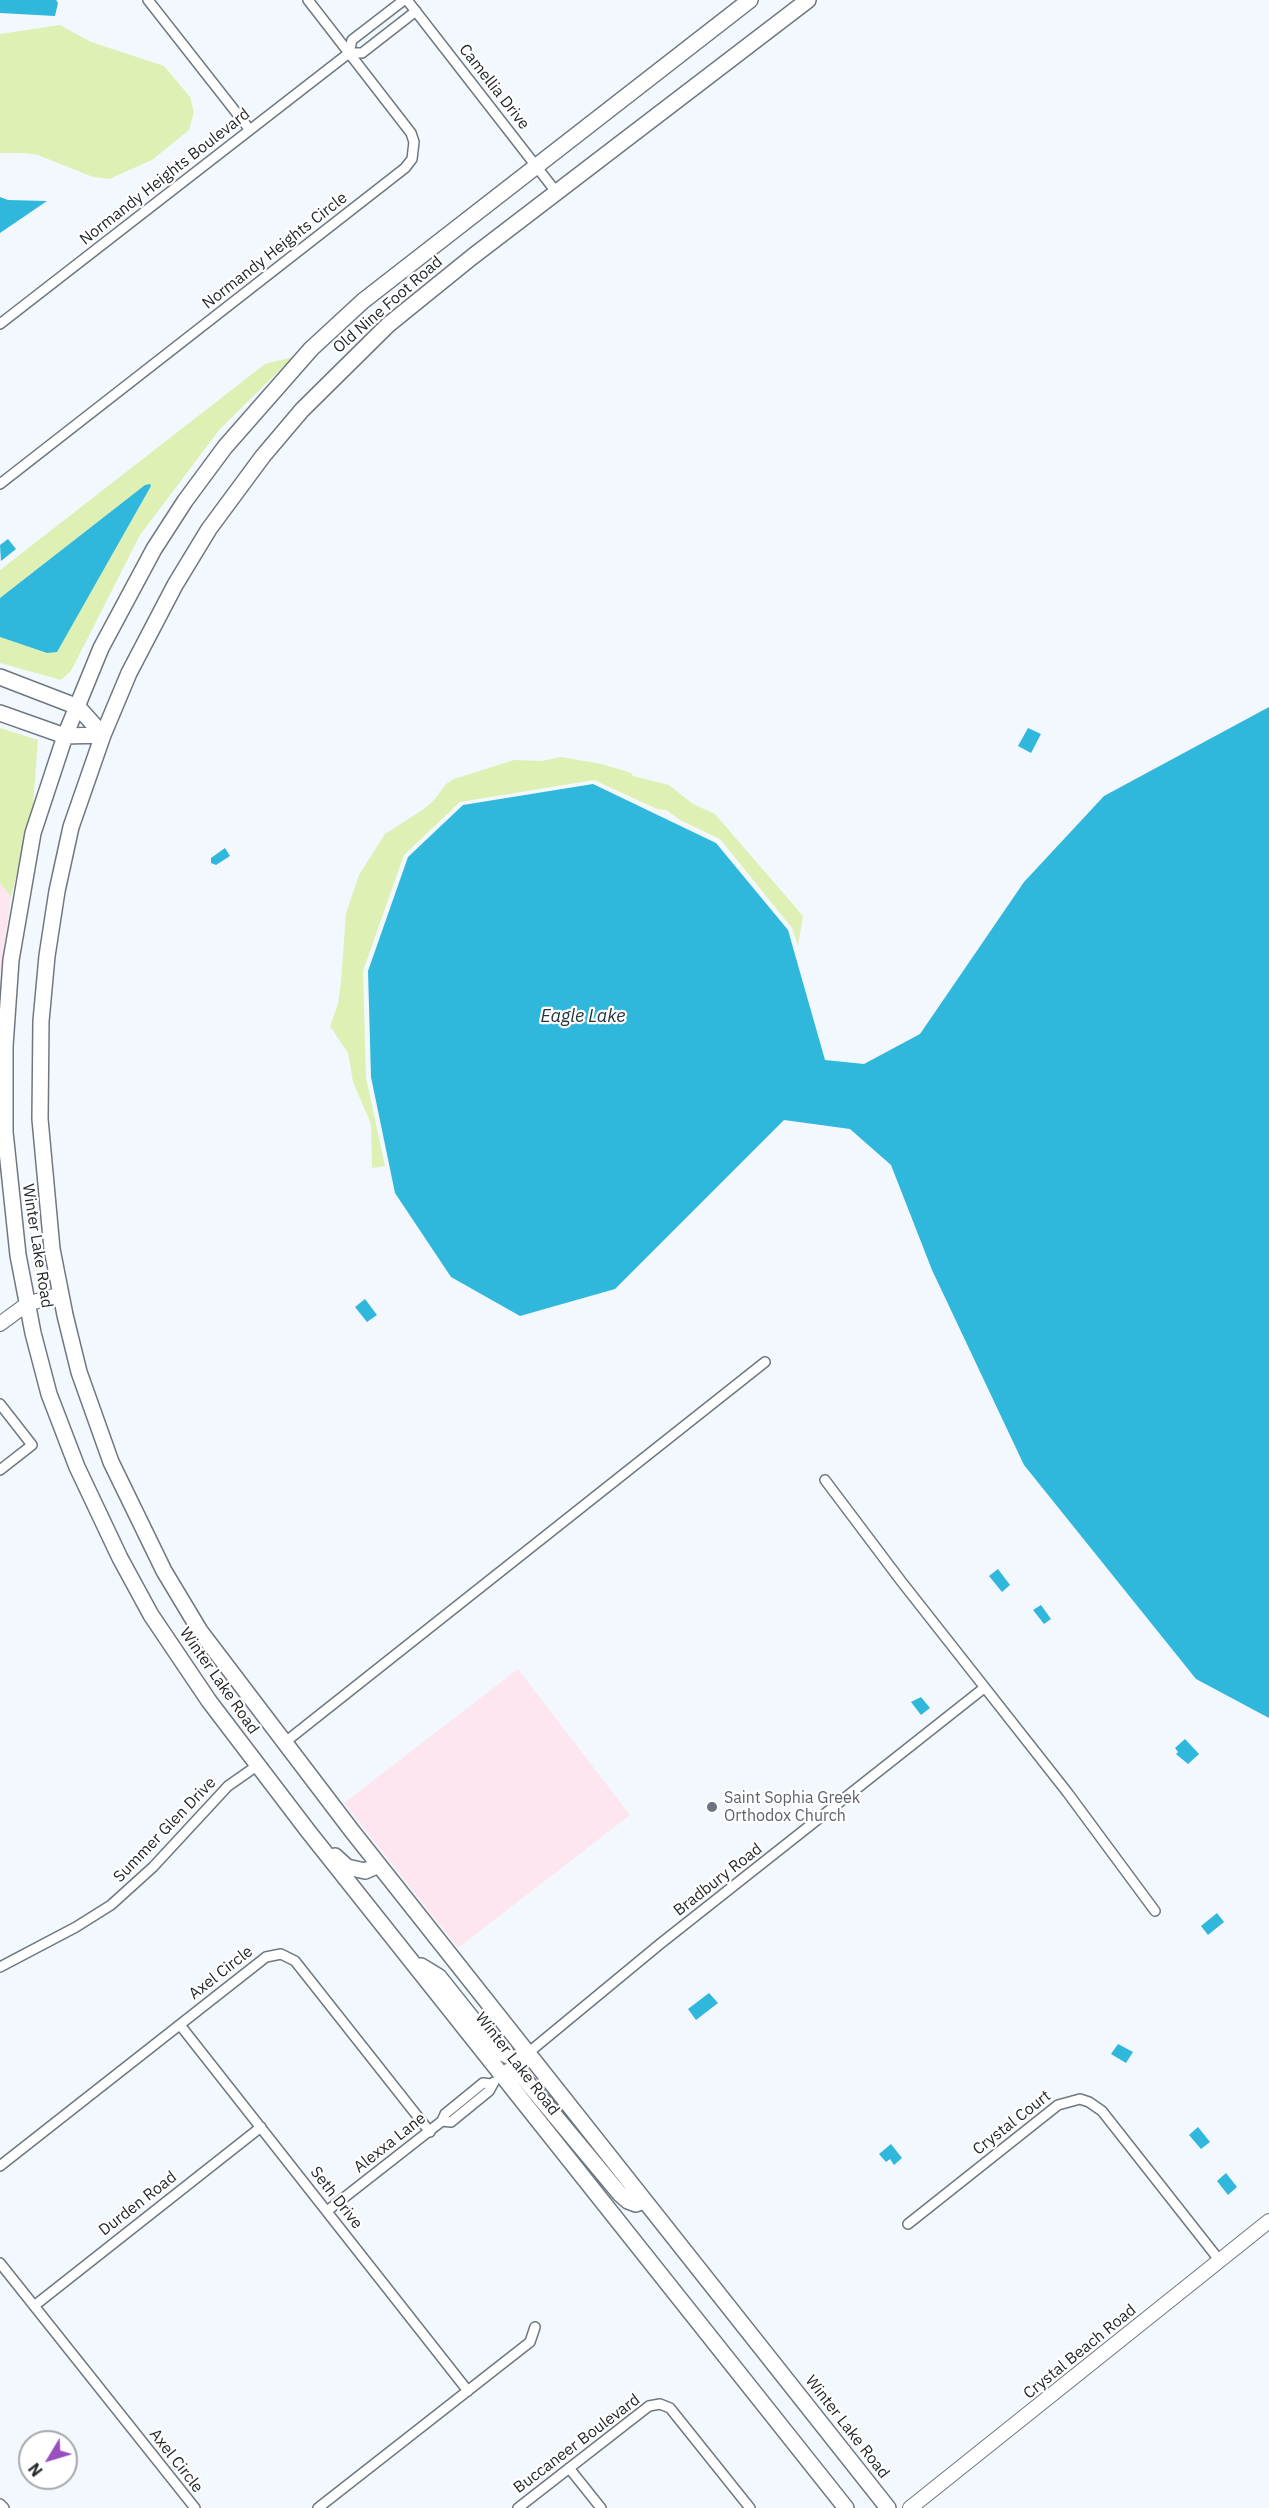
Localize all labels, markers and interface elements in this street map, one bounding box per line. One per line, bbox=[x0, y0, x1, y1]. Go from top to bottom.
street label: Camellia Drive bbox=[455, 40, 533, 134]
street label: Normandy Heights Boulevard bbox=[76, 105, 254, 249]
street label: Normandy Heights Circle bbox=[199, 188, 351, 314]
street label: Old Nine Foot Road bbox=[330, 252, 446, 358]
water label: Eagle Lake bbox=[541, 1006, 625, 1028]
street label: Winter Lake Road bbox=[18, 1183, 56, 1309]
street label: Winter Lake Road bbox=[175, 1624, 263, 1738]
street label: Summer Glen Drive bbox=[110, 1773, 220, 1887]
place label: Saint Sophia Greek Orthodox Church bbox=[724, 1788, 860, 1826]
marker: Saint Sophia Greek Orthodox Church bbox=[705, 1800, 719, 1814]
street label: Bradbury Road bbox=[670, 1839, 766, 1921]
street label: Axel Circle bbox=[185, 1942, 257, 2004]
street label: Winter Lake Road bbox=[471, 2009, 563, 2119]
street label: Crystal Court bbox=[969, 2087, 1055, 2159]
street label: Alexxa Lane bbox=[350, 2109, 430, 2177]
street label: Seth Drive bbox=[306, 2163, 366, 2233]
street label: Durden Road bbox=[95, 2168, 181, 2240]
street label: Crystal Beach Road bbox=[1020, 2301, 1140, 2403]
street label: Winter Lake Road bbox=[801, 2372, 893, 2482]
street label: Buccaneer Boulevard bbox=[510, 2390, 644, 2498]
street label: Axel Circle bbox=[145, 2425, 207, 2497]
north arrow bbox=[18, 2430, 78, 2490]
text: N bbox=[24, 2459, 47, 2481]

